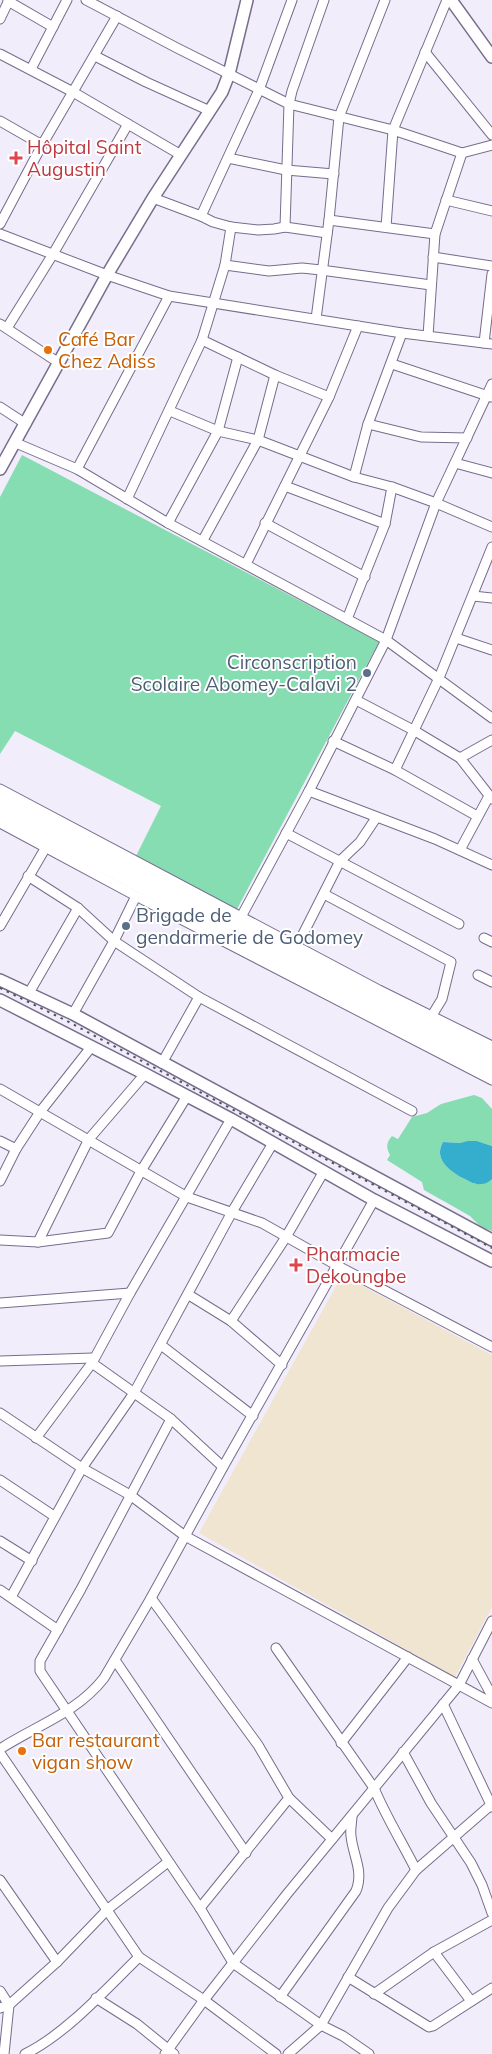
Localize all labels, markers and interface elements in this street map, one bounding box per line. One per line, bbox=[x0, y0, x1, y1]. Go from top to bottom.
place label: Hôpital Saint Augustin bbox=[27, 135, 142, 181]
marker: Hôpital Saint Augustin bbox=[9, 151, 23, 165]
place label: Café Bar Chez Adiss bbox=[58, 327, 156, 373]
marker: Café Bar Chez Adiss bbox=[42, 344, 54, 356]
place label: Circonscription Scolaire Abomey-Calavi 2 bbox=[131, 650, 357, 696]
marker: Circonscription Scolaire Abomey-Calavi 2 bbox=[361, 667, 373, 679]
place label: Brigade de gendarmerie de Godomey bbox=[136, 903, 363, 949]
marker: Brigade de gendarmerie de Godomey bbox=[120, 920, 132, 932]
place label: Pharmacie Dekoungbe bbox=[306, 1242, 406, 1288]
marker: Pharmacie Dekoungbe bbox=[290, 1259, 302, 1271]
place label: Bar restaurant vigan show bbox=[32, 1728, 160, 1774]
marker: Bar restaurant vigan show bbox=[16, 1745, 28, 1757]

